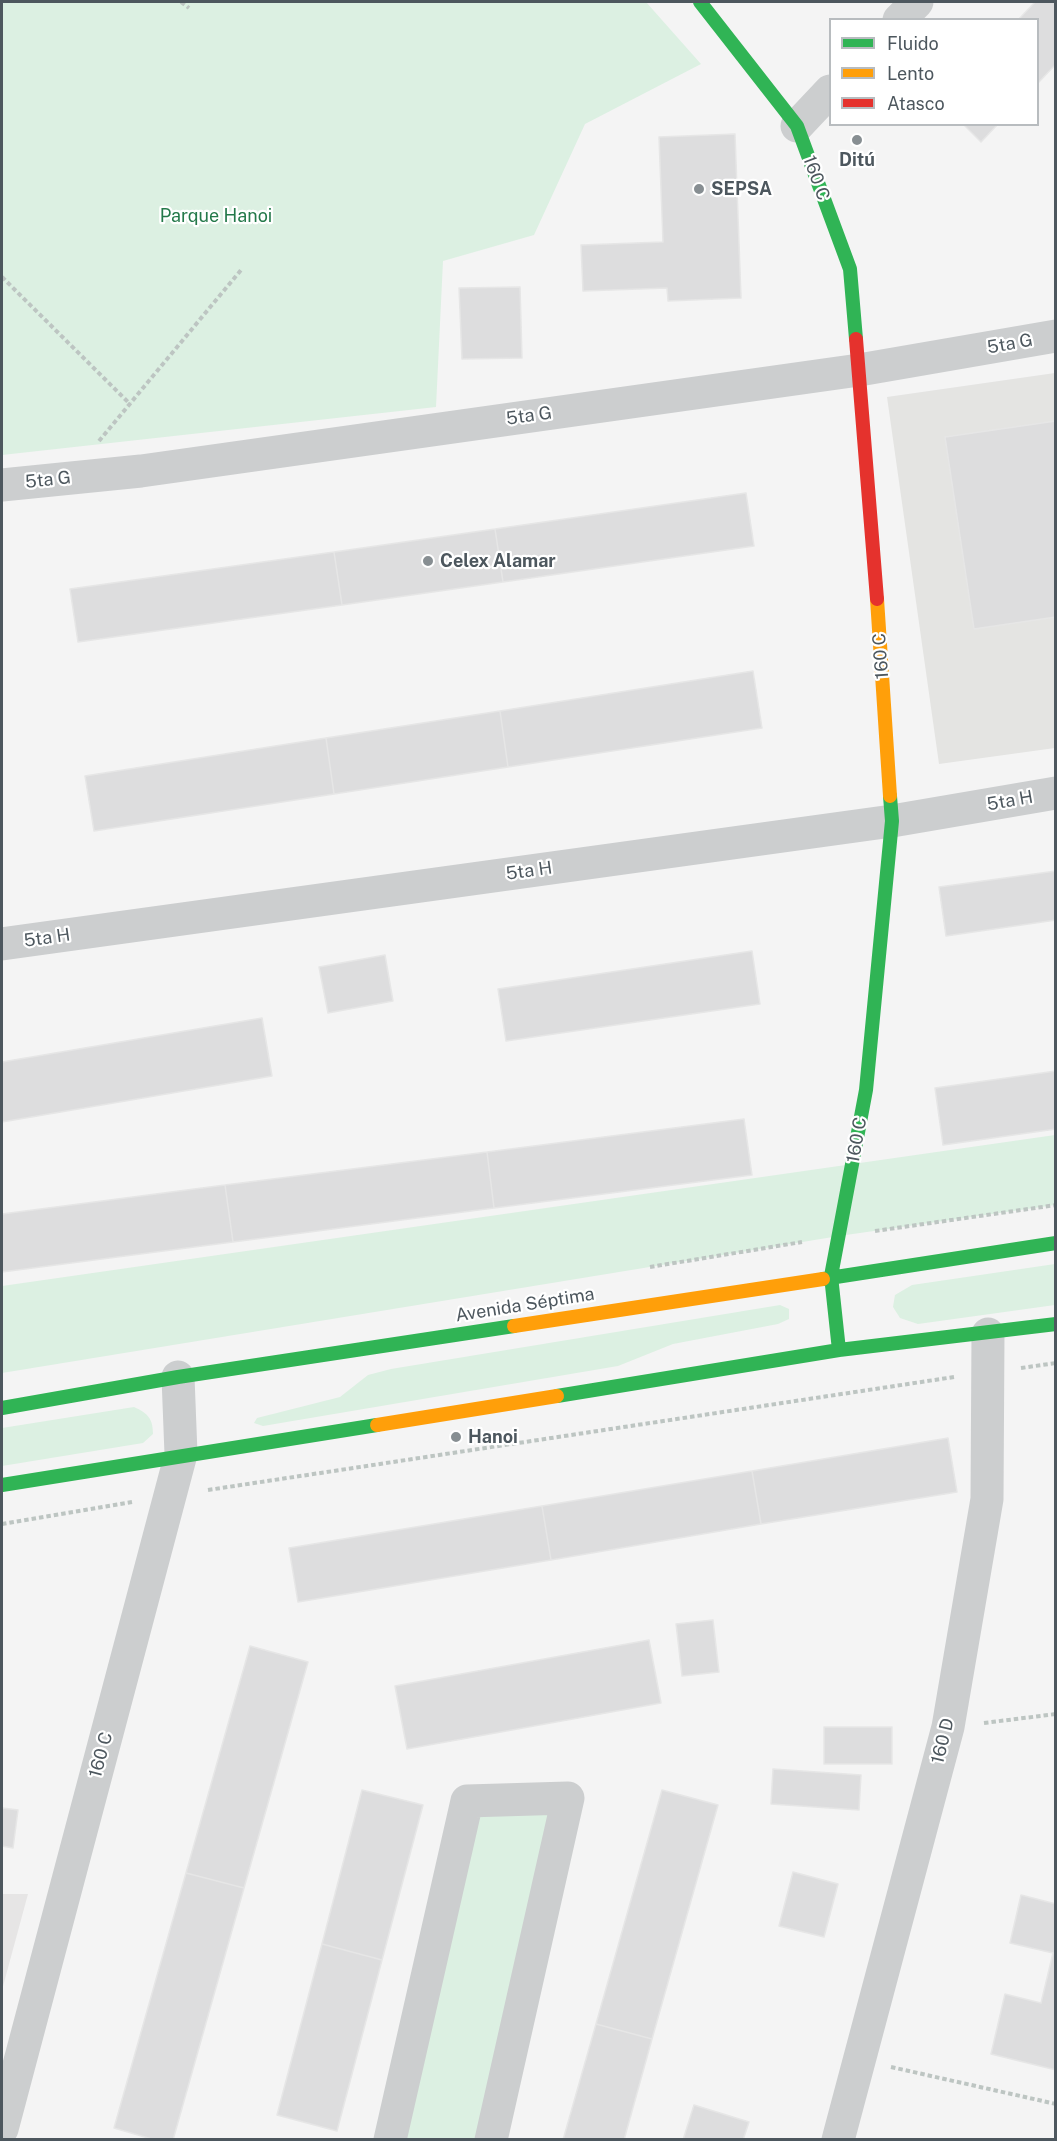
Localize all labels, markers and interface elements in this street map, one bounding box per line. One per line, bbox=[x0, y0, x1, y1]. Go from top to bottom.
legend bbox=[829, 18, 1039, 126]
text: Fluido bbox=[887, 33, 939, 54]
text: Lento bbox=[887, 63, 934, 84]
text: Atasco bbox=[887, 93, 945, 114]
marker: Ditú bbox=[850, 133, 864, 147]
place label: Ditú bbox=[839, 149, 875, 171]
street label: 160 C bbox=[798, 153, 834, 203]
place label: SEPSA bbox=[711, 178, 772, 200]
marker: SEPSA bbox=[692, 182, 706, 196]
park label: Parque Hanoi bbox=[160, 205, 272, 227]
street label: 5ta G bbox=[985, 329, 1035, 359]
street label: 5ta G bbox=[505, 402, 553, 430]
street label: 5ta G bbox=[24, 467, 72, 493]
place label: Celex Alamar bbox=[440, 550, 556, 572]
marker: Celex Alamar bbox=[421, 554, 435, 568]
street label: 160 C bbox=[869, 632, 893, 680]
street label: 5ta H bbox=[985, 786, 1035, 816]
street label: 5ta H bbox=[504, 857, 554, 885]
street label: 5ta H bbox=[22, 924, 72, 952]
street label: 160 C bbox=[842, 1115, 872, 1165]
street label: Avenida Séptima bbox=[454, 1283, 596, 1327]
place label: Hanoi bbox=[468, 1426, 518, 1448]
marker: Hanoi bbox=[449, 1430, 463, 1444]
street label: 160 D bbox=[927, 1716, 959, 1766]
street label: 160 C bbox=[85, 1730, 117, 1780]

